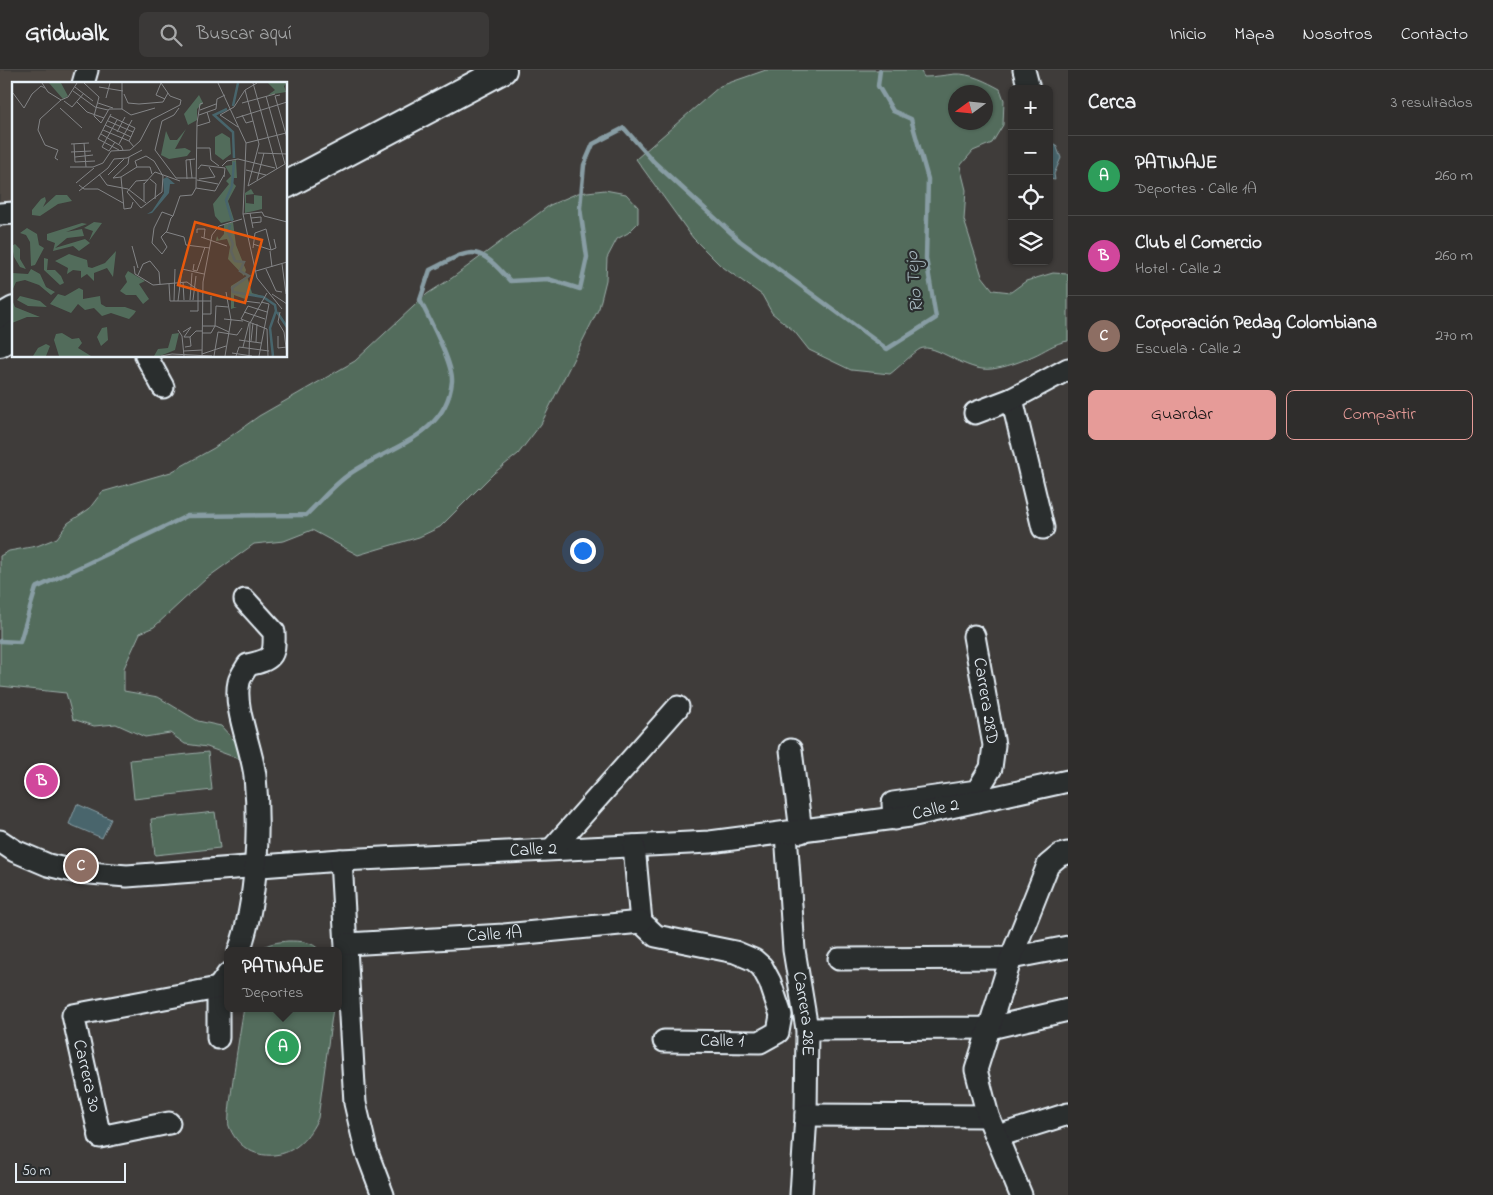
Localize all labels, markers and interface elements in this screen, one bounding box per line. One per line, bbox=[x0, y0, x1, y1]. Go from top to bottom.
search box bbox=[139, 12, 489, 57]
text: Gridwalk bbox=[25, 17, 109, 52]
icon: search bbox=[157, 21, 185, 49]
text: Buscar aquí bbox=[197, 21, 292, 48]
text: Inicio bbox=[1169, 22, 1206, 48]
text: Mapa bbox=[1234, 22, 1275, 48]
text: Nosotros bbox=[1303, 22, 1373, 48]
text: Contacto bbox=[1401, 22, 1468, 48]
inset map bbox=[12, 82, 288, 358]
north arrow bbox=[948, 85, 993, 130]
map controls bbox=[1008, 85, 1053, 265]
button: + bbox=[1008, 85, 1053, 130]
text: Cerca bbox=[1088, 88, 1136, 118]
text: 3 resultados bbox=[1391, 91, 1473, 115]
button: − bbox=[1008, 130, 1053, 175]
text: PATINAJE bbox=[1135, 150, 1217, 177]
text: A bbox=[1099, 164, 1109, 188]
text: 260 m bbox=[1435, 164, 1473, 188]
button: locate bbox=[1008, 175, 1053, 220]
text: Deportes · Calle 1A bbox=[1135, 177, 1257, 201]
button: layers bbox=[1008, 220, 1053, 265]
text: Club el Comercio bbox=[1135, 230, 1262, 257]
text: B bbox=[1099, 244, 1109, 268]
text: 260 m bbox=[1435, 244, 1473, 268]
water label: Rio Tejo bbox=[899, 249, 931, 314]
text: Hotel · Calle 2 bbox=[1135, 257, 1221, 281]
text: Corporación Pedag Colombiana bbox=[1135, 310, 1377, 337]
text: C bbox=[1100, 324, 1108, 348]
text: 270 m bbox=[1435, 324, 1473, 348]
text: Escuela · Calle 2 bbox=[1135, 337, 1241, 361]
button: Guardar bbox=[1088, 390, 1276, 440]
button: Compartir bbox=[1286, 390, 1473, 440]
your location bbox=[570, 538, 596, 564]
street label: Carrera 28D bbox=[965, 656, 1005, 746]
pin: B bbox=[26, 762, 58, 800]
street label: Calle 2 bbox=[910, 792, 962, 828]
street label: Calle 2 bbox=[509, 836, 558, 865]
pin: C bbox=[65, 847, 97, 885]
street label: Calle 1A bbox=[467, 920, 523, 950]
popup bbox=[224, 947, 342, 1012]
text: PATINAJE bbox=[242, 954, 324, 981]
street label: Carrera 28E bbox=[785, 970, 820, 1057]
text: Deportes bbox=[242, 981, 303, 1005]
pin: A bbox=[267, 1028, 299, 1066]
street label: Calle 1 bbox=[700, 1029, 744, 1055]
street label: Carrera 30 bbox=[65, 1037, 107, 1115]
scale bar bbox=[15, 1160, 126, 1183]
text: 50 m bbox=[22, 1161, 50, 1182]

